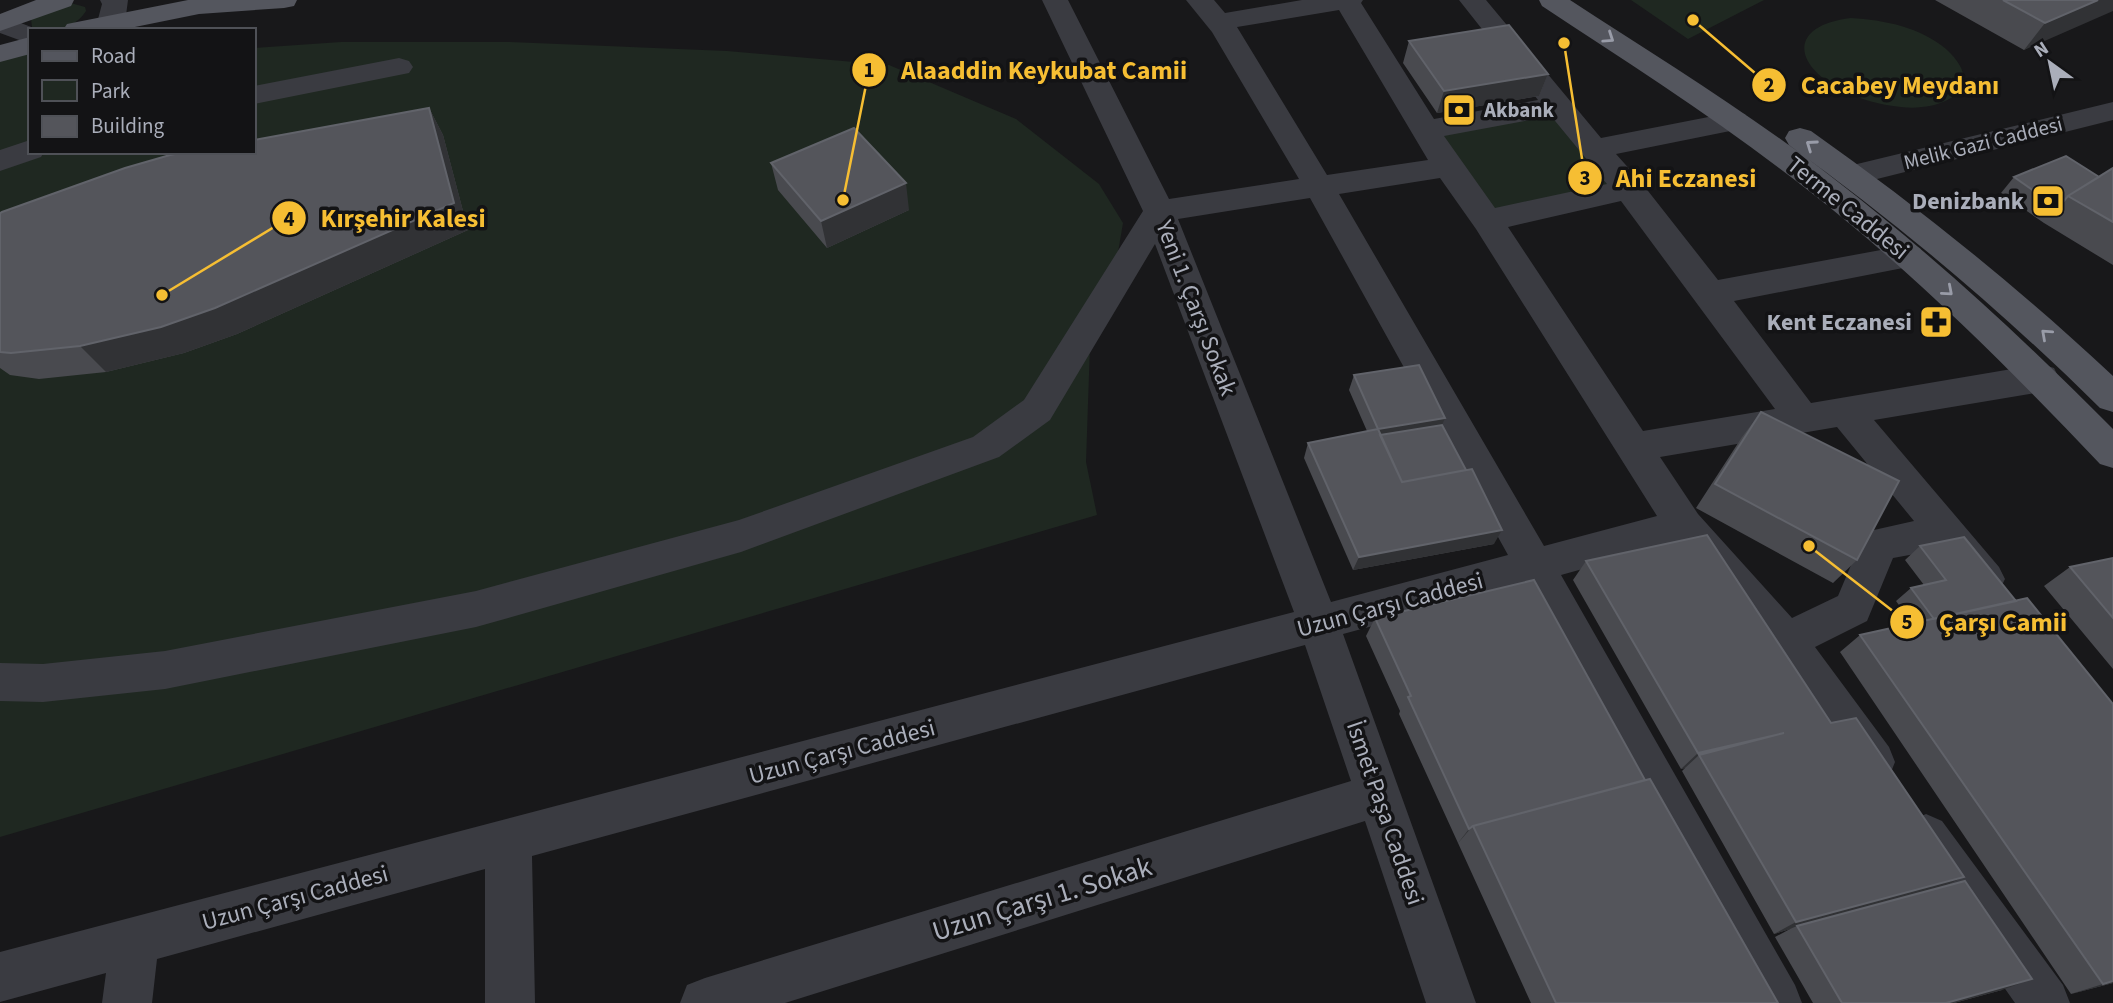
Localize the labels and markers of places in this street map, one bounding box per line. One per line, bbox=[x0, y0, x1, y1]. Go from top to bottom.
callout: Alaaddin Keykubat Camii bbox=[852, 46, 1201, 93]
callout: Cacabey Meydanı bbox=[1752, 61, 2013, 108]
bank icon: Akbank bbox=[1440, 91, 1478, 129]
place label: Akbank bbox=[1483, 95, 1554, 125]
callout: Ahi Eczanesi bbox=[1567, 154, 1771, 201]
bank icon: Denizbank bbox=[2029, 182, 2067, 220]
place label: Denizbank bbox=[1912, 184, 2025, 219]
callout: Kırşehir Kalesi bbox=[271, 195, 500, 242]
pharmacy icon: Kent Eczanesi bbox=[1917, 303, 1955, 341]
place label: Kent Eczanesi bbox=[1767, 305, 1912, 340]
callout: Çarşı Camii bbox=[1890, 598, 2081, 645]

